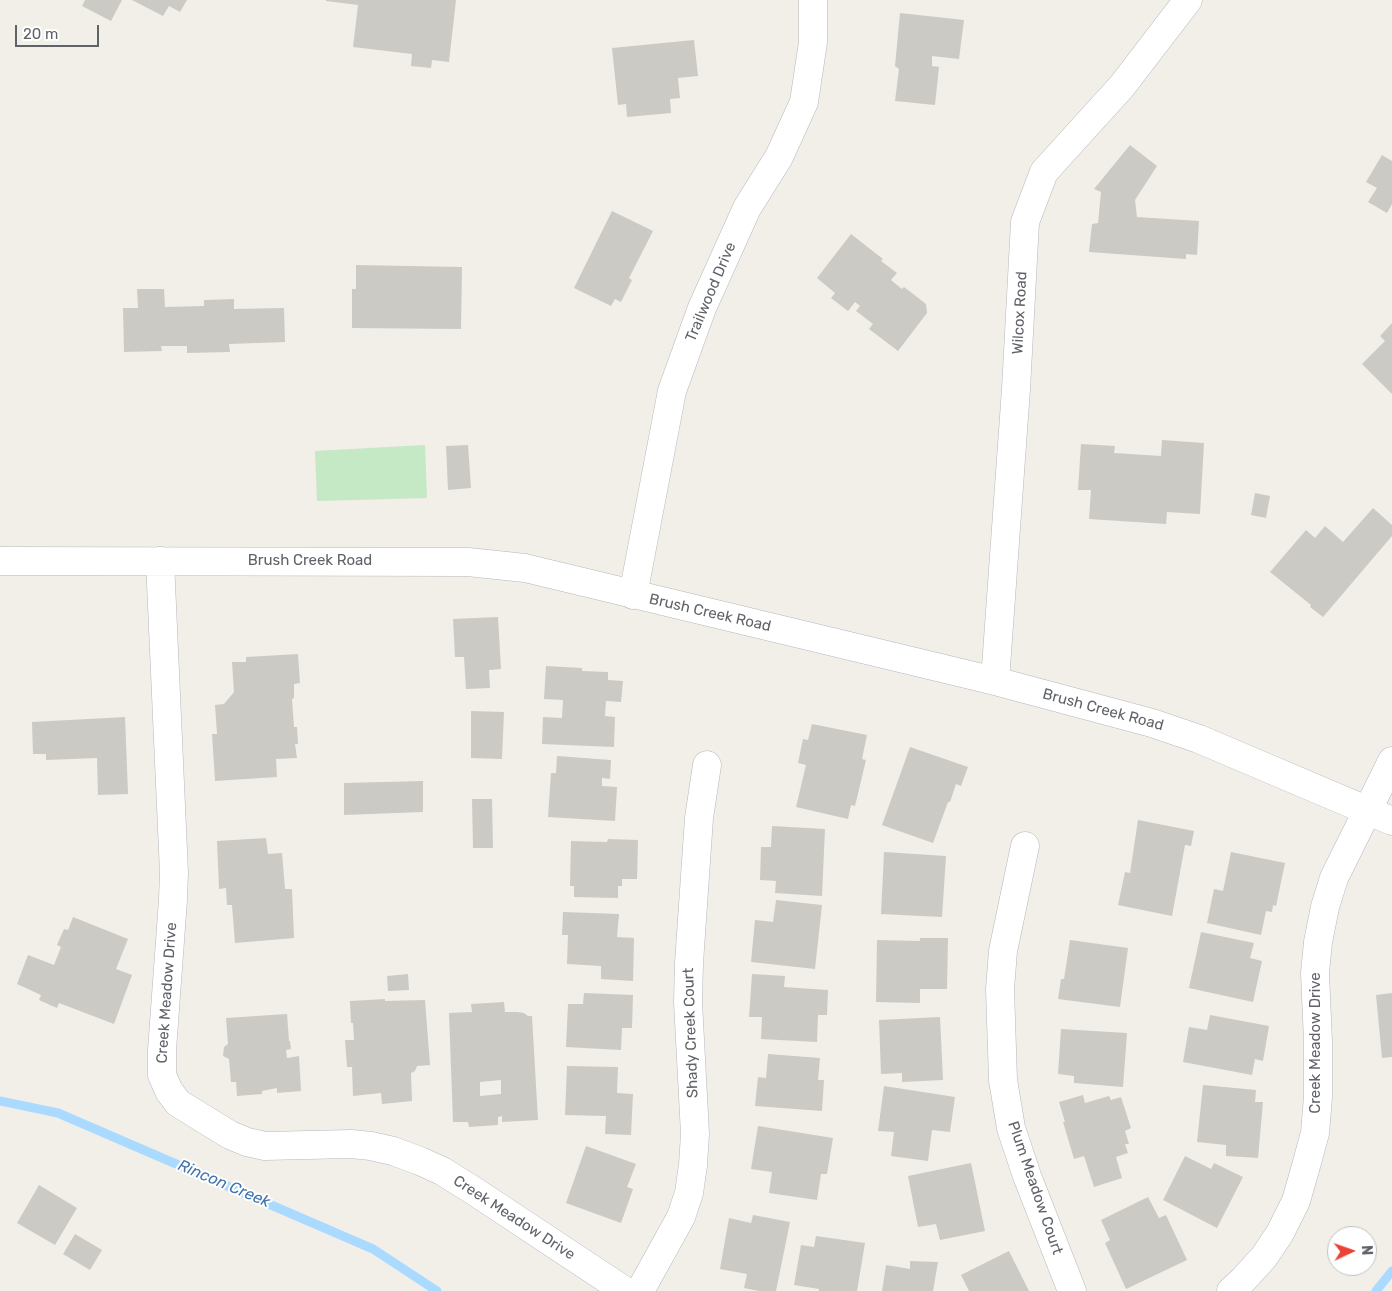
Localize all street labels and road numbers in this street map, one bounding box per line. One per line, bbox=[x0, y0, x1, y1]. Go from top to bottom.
street label: Trailwood Drive bbox=[682, 240, 740, 344]
street label: Wilcox Road bbox=[1009, 271, 1031, 355]
street label: Brush Creek Road bbox=[248, 552, 372, 570]
street label: Brush Creek Road bbox=[647, 590, 773, 636]
street label: Brush Creek Road bbox=[1041, 685, 1165, 735]
street label: Creek Meadow Drive bbox=[153, 922, 181, 1064]
street label: Shady Creek Court bbox=[680, 967, 702, 1099]
street label: Creek Meadow Drive bbox=[1307, 972, 1325, 1114]
street label: Plum Meadow Court bbox=[1004, 1119, 1066, 1257]
street label: Creek Meadow Drive bbox=[450, 1172, 578, 1264]

